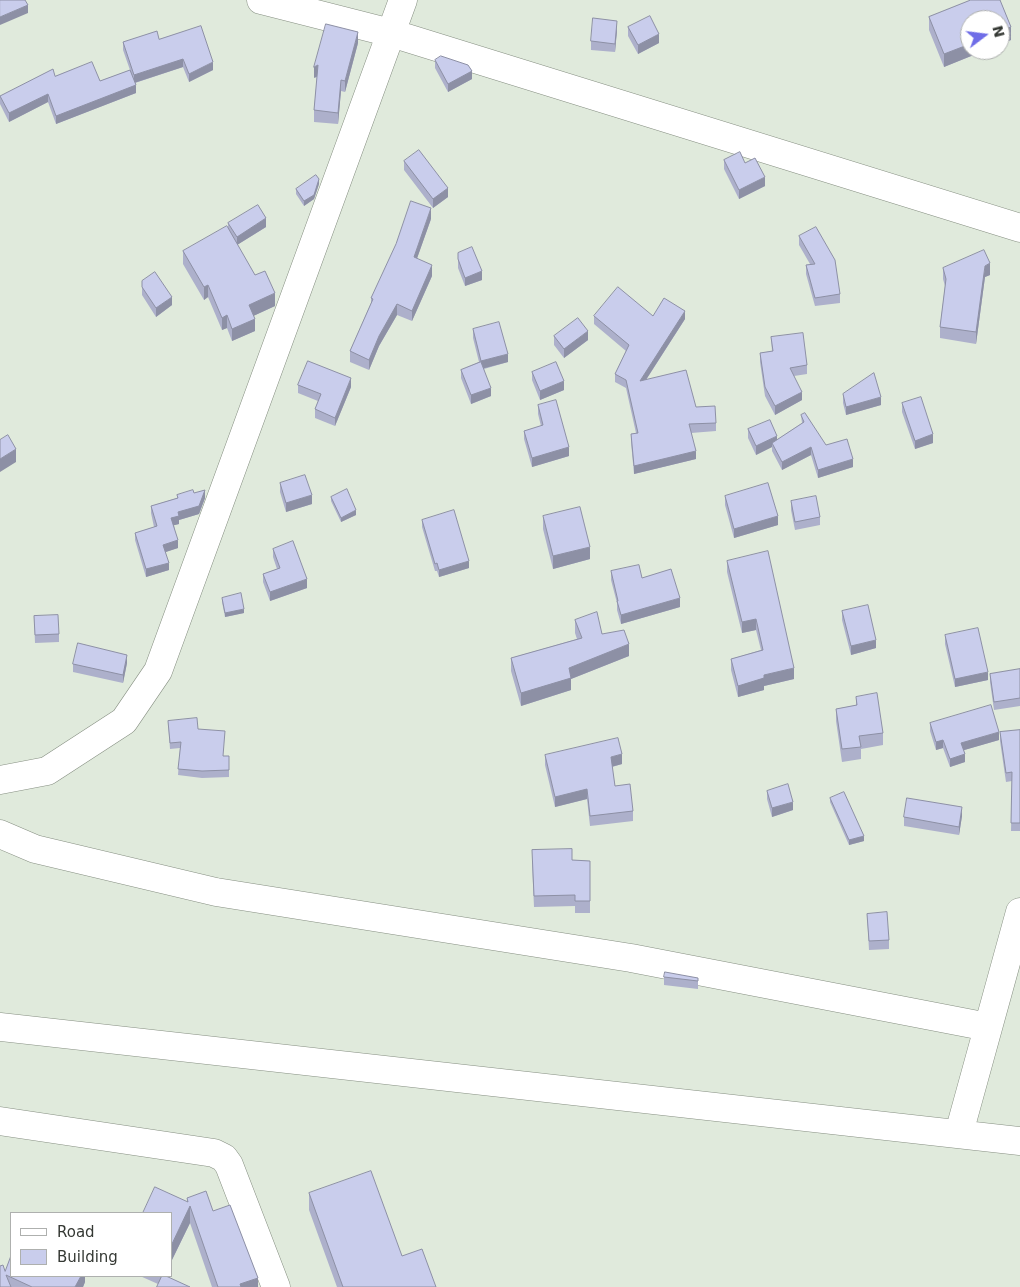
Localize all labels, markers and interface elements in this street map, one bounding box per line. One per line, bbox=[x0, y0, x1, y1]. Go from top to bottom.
north arrow bbox=[960, 10, 1010, 60]
text: N bbox=[989, 24, 1008, 39]
legend bbox=[10, 1212, 172, 1277]
text: Road bbox=[57, 1223, 95, 1241]
text: Building bbox=[57, 1248, 118, 1266]

